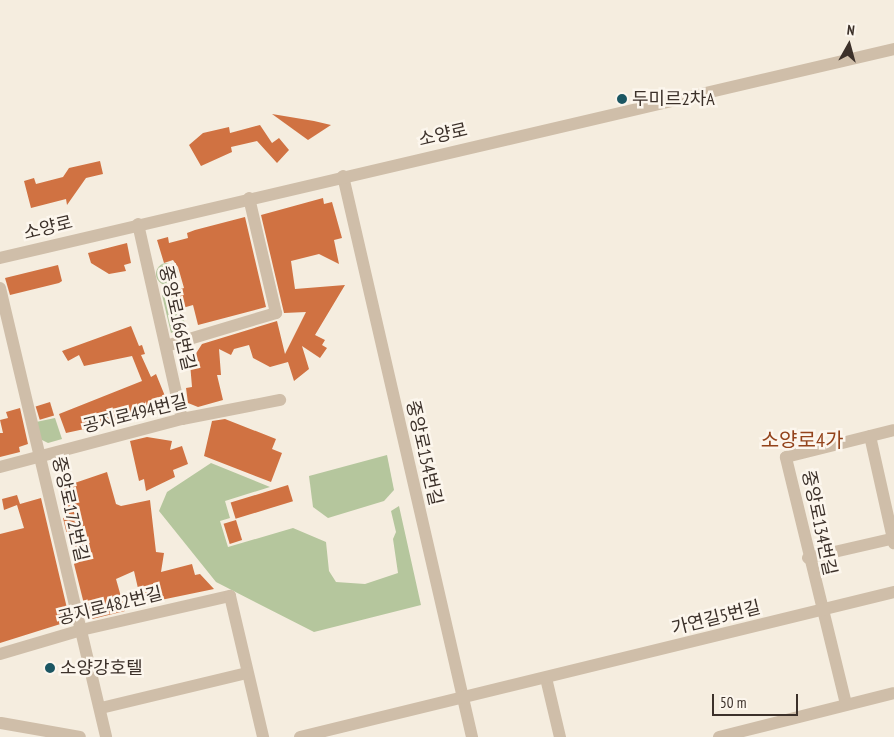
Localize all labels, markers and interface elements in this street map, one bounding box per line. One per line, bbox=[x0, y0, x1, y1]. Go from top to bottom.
north arrow bbox=[824, 20, 874, 70]
text: N bbox=[846, 21, 856, 40]
place label: 두미르2차A bbox=[632, 88, 715, 110]
marker: 두미르2차A bbox=[616, 93, 628, 105]
street label: 소양로 bbox=[416, 119, 470, 151]
street label: 소양로 bbox=[21, 212, 75, 244]
street label: 중앙로166번길 bbox=[154, 263, 200, 373]
street label: 공지로494번길 bbox=[80, 391, 190, 437]
street label: 중앙로154번길 bbox=[401, 398, 447, 508]
district label: 소양로4가 bbox=[761, 428, 843, 452]
street label: 중앙로172번길 bbox=[47, 454, 93, 564]
street label: 중앙로134번길 bbox=[797, 468, 841, 578]
street label: 공지로482번길 bbox=[55, 583, 165, 629]
street label: 가연길5번길 bbox=[669, 597, 763, 639]
place label: 소양강호텔 bbox=[60, 657, 143, 679]
marker: 소양강호텔 bbox=[44, 662, 56, 674]
scale bar bbox=[714, 684, 800, 716]
text: 50 m bbox=[720, 693, 746, 712]

